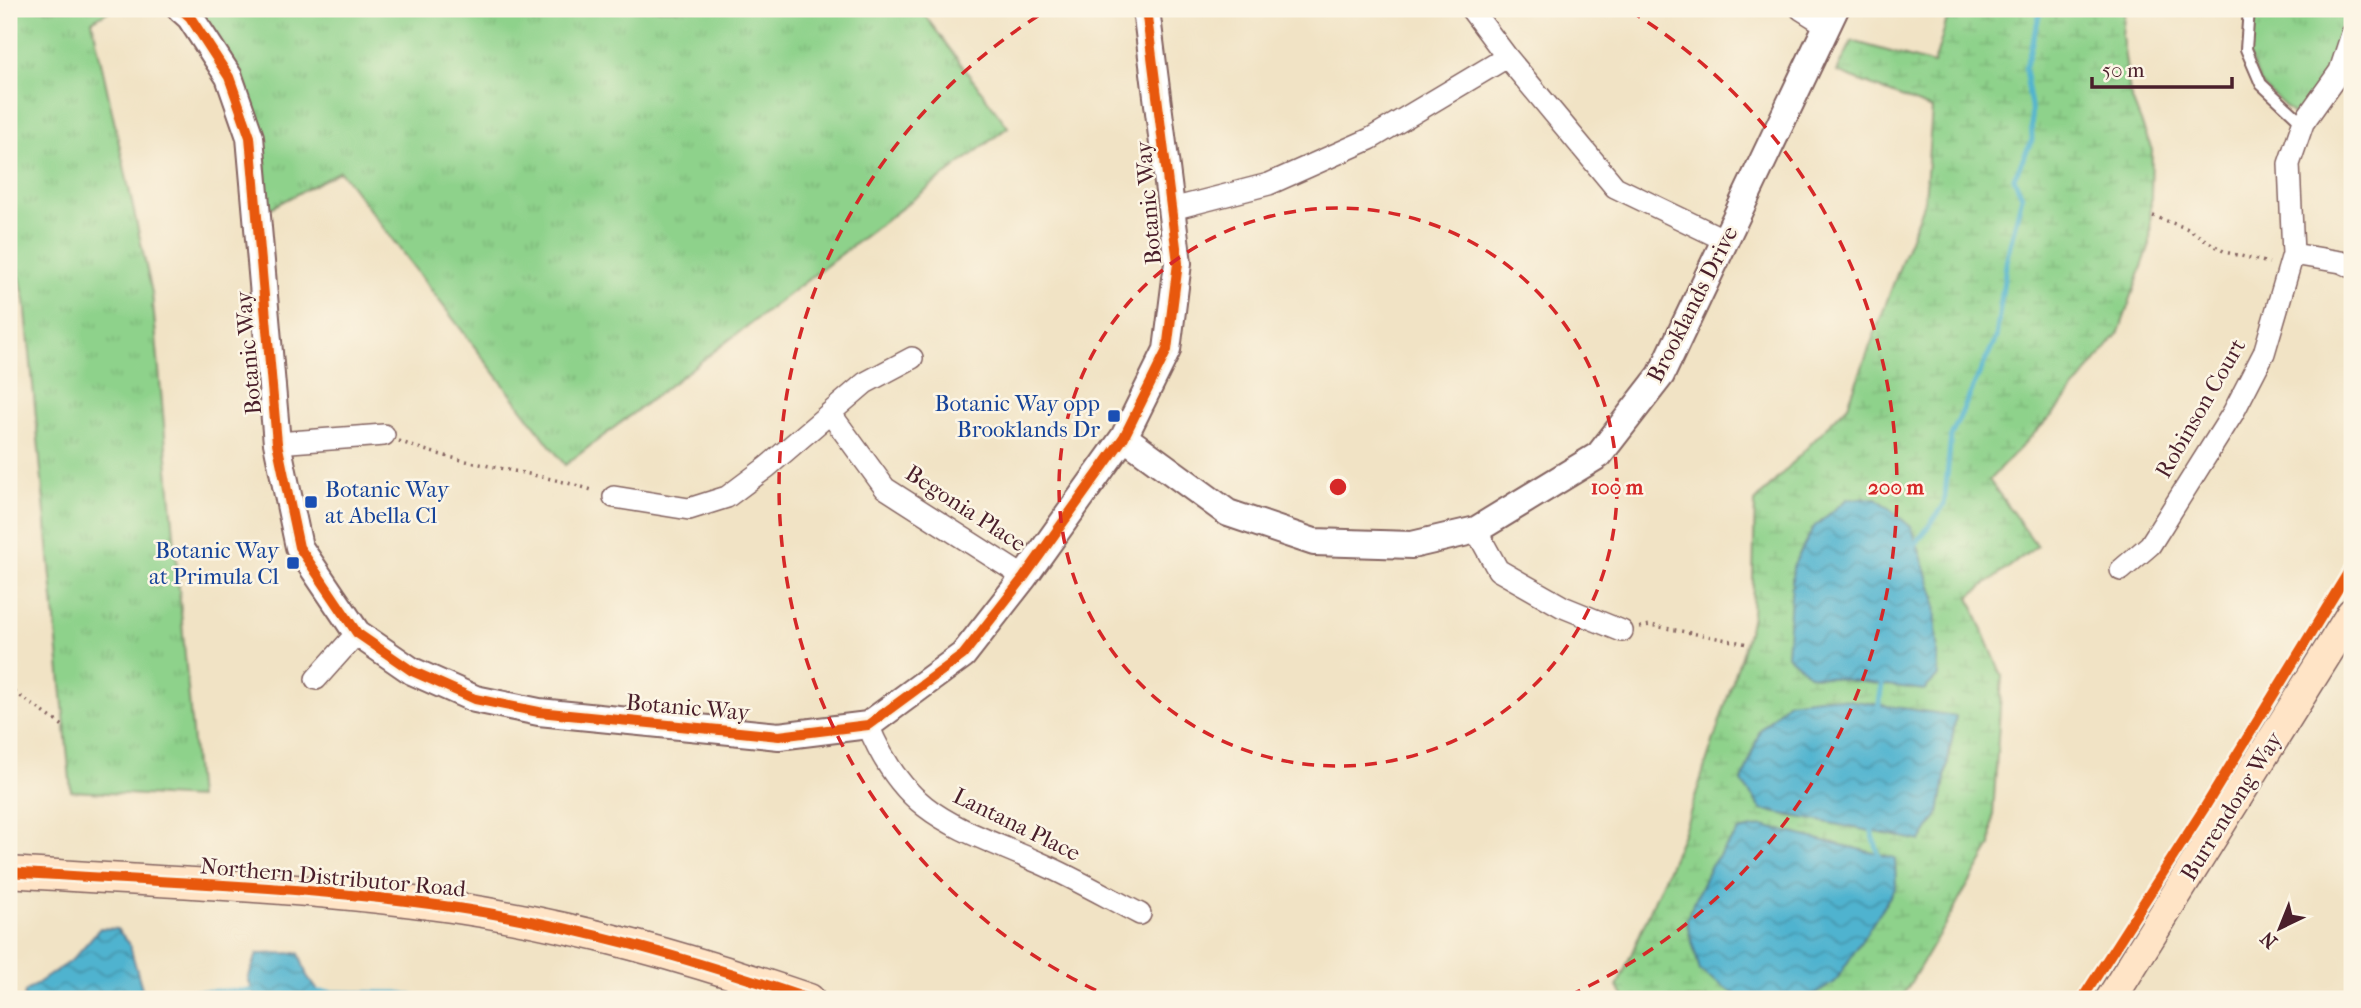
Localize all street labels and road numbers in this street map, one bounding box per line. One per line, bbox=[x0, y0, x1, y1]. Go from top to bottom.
street label: Botanic Way bbox=[1130, 139, 1167, 266]
street label: Brooklands Drive bbox=[1641, 221, 1744, 387]
street label: Botanic Way bbox=[230, 289, 267, 416]
street label: Robinson Court bbox=[2150, 334, 2251, 483]
street label: Begonia Place bbox=[900, 459, 1031, 557]
street label: Botanic Way bbox=[625, 689, 752, 726]
street label: Burrendong Way bbox=[2175, 726, 2288, 886]
street label: Lantana Place bbox=[949, 782, 1085, 867]
street label: Northern Distributor Road bbox=[199, 852, 467, 903]

